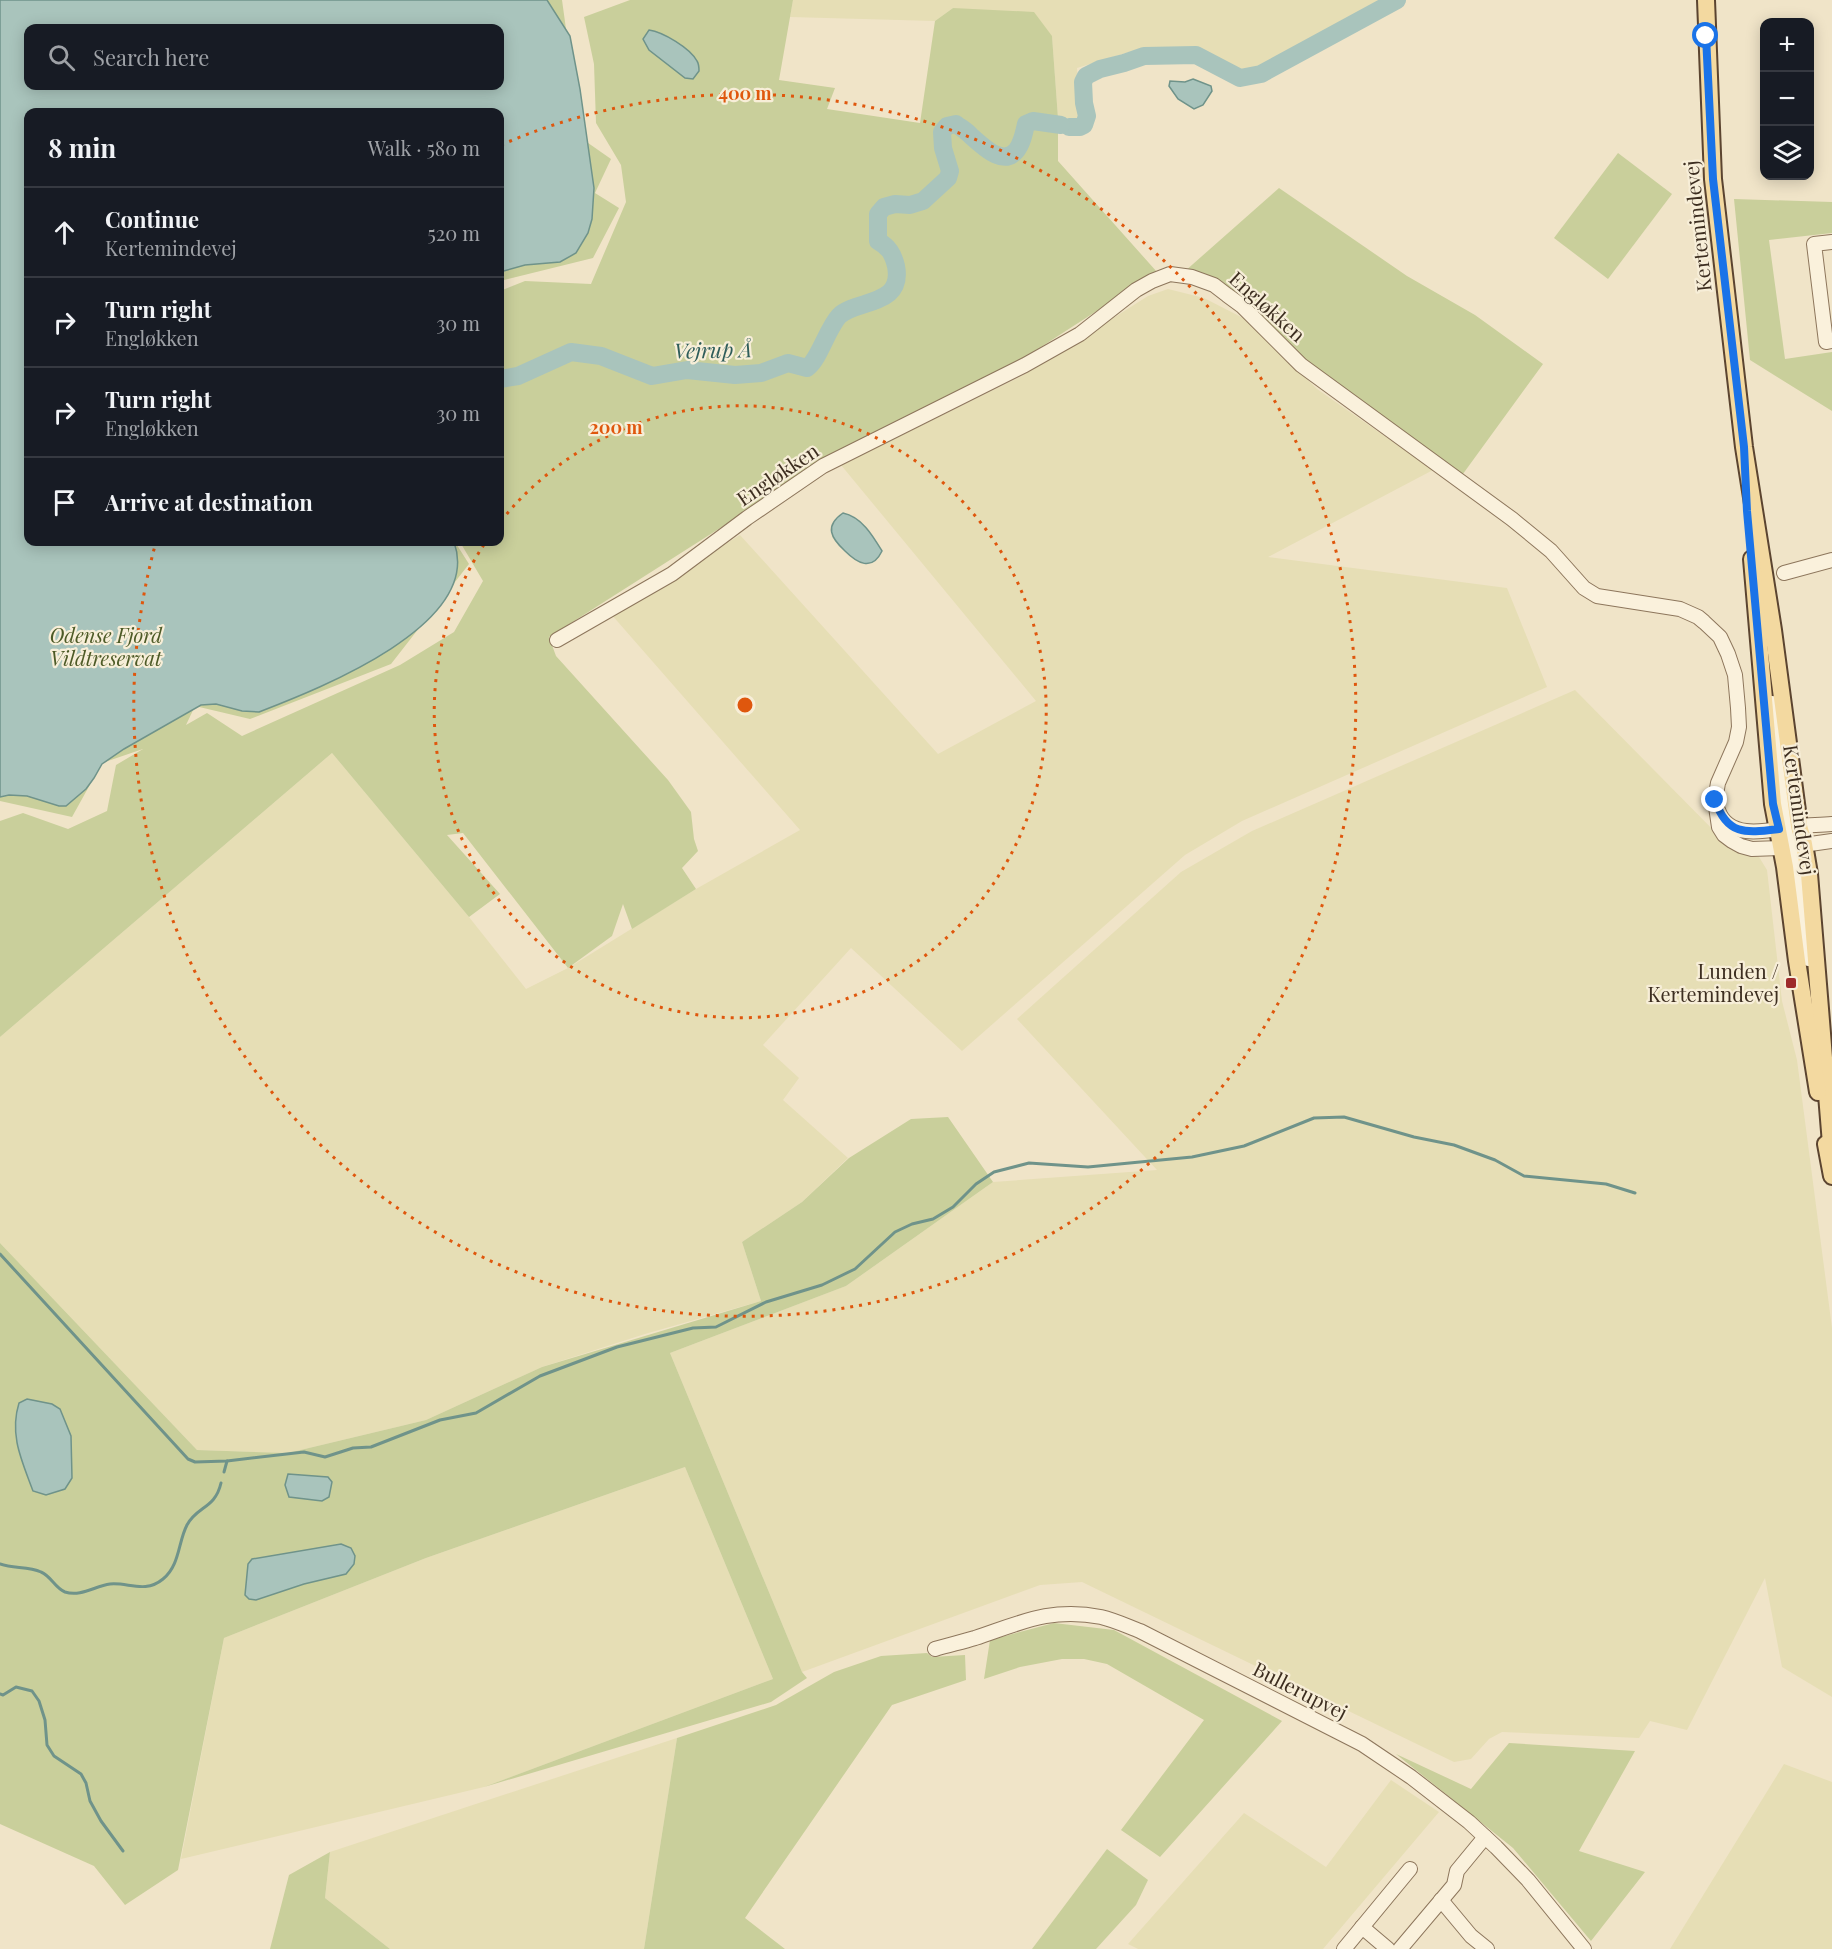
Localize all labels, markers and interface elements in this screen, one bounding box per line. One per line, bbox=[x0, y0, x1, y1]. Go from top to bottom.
map controls bbox=[1760, 18, 1814, 180]
button: + bbox=[1760, 18, 1814, 72]
route start bbox=[1692, 22, 1718, 48]
search box bbox=[24, 24, 504, 90]
icon: search bbox=[45, 41, 78, 74]
text: Search here bbox=[93, 42, 209, 72]
button: − bbox=[1760, 72, 1814, 126]
text: 400 m bbox=[718, 81, 772, 105]
button: layers bbox=[1760, 126, 1814, 180]
text: 8 min bbox=[48, 130, 116, 165]
text: Walk · 580 m bbox=[368, 134, 480, 161]
street label: Kertemindevej bbox=[1676, 159, 1717, 293]
text: Continue bbox=[105, 204, 199, 234]
icon: ahead bbox=[48, 216, 81, 249]
text: 520 m bbox=[427, 219, 480, 246]
text: Kertemindevej bbox=[105, 234, 237, 261]
street label: Engløkken bbox=[1224, 265, 1312, 347]
text: Turn right bbox=[105, 294, 211, 324]
icon: right bbox=[48, 306, 81, 339]
text: 30 m bbox=[436, 309, 480, 336]
text: Engløkken bbox=[105, 324, 199, 351]
water label: Vejrup Å bbox=[674, 334, 752, 364]
text: Turn right bbox=[105, 384, 211, 414]
icon: right bbox=[48, 396, 81, 429]
text: 30 m bbox=[436, 399, 480, 426]
text: Engløkken bbox=[105, 414, 199, 441]
text: 200 m bbox=[589, 415, 643, 439]
street label: Engløkken bbox=[731, 436, 824, 511]
icon: arrive bbox=[48, 486, 81, 519]
text: Arrive at destination bbox=[105, 487, 313, 517]
park label: Odense Fjord Vildtreservat bbox=[50, 621, 163, 671]
centre of rings bbox=[735, 695, 755, 715]
street label: Kertemindevej bbox=[1778, 743, 1823, 877]
route end bbox=[1701, 786, 1727, 812]
place label: Lunden / Kertemindevej bbox=[1647, 957, 1779, 1007]
marker: Lunden / Kertemindevej bbox=[1784, 976, 1798, 990]
street label: Bullerupvej bbox=[1249, 1654, 1352, 1725]

